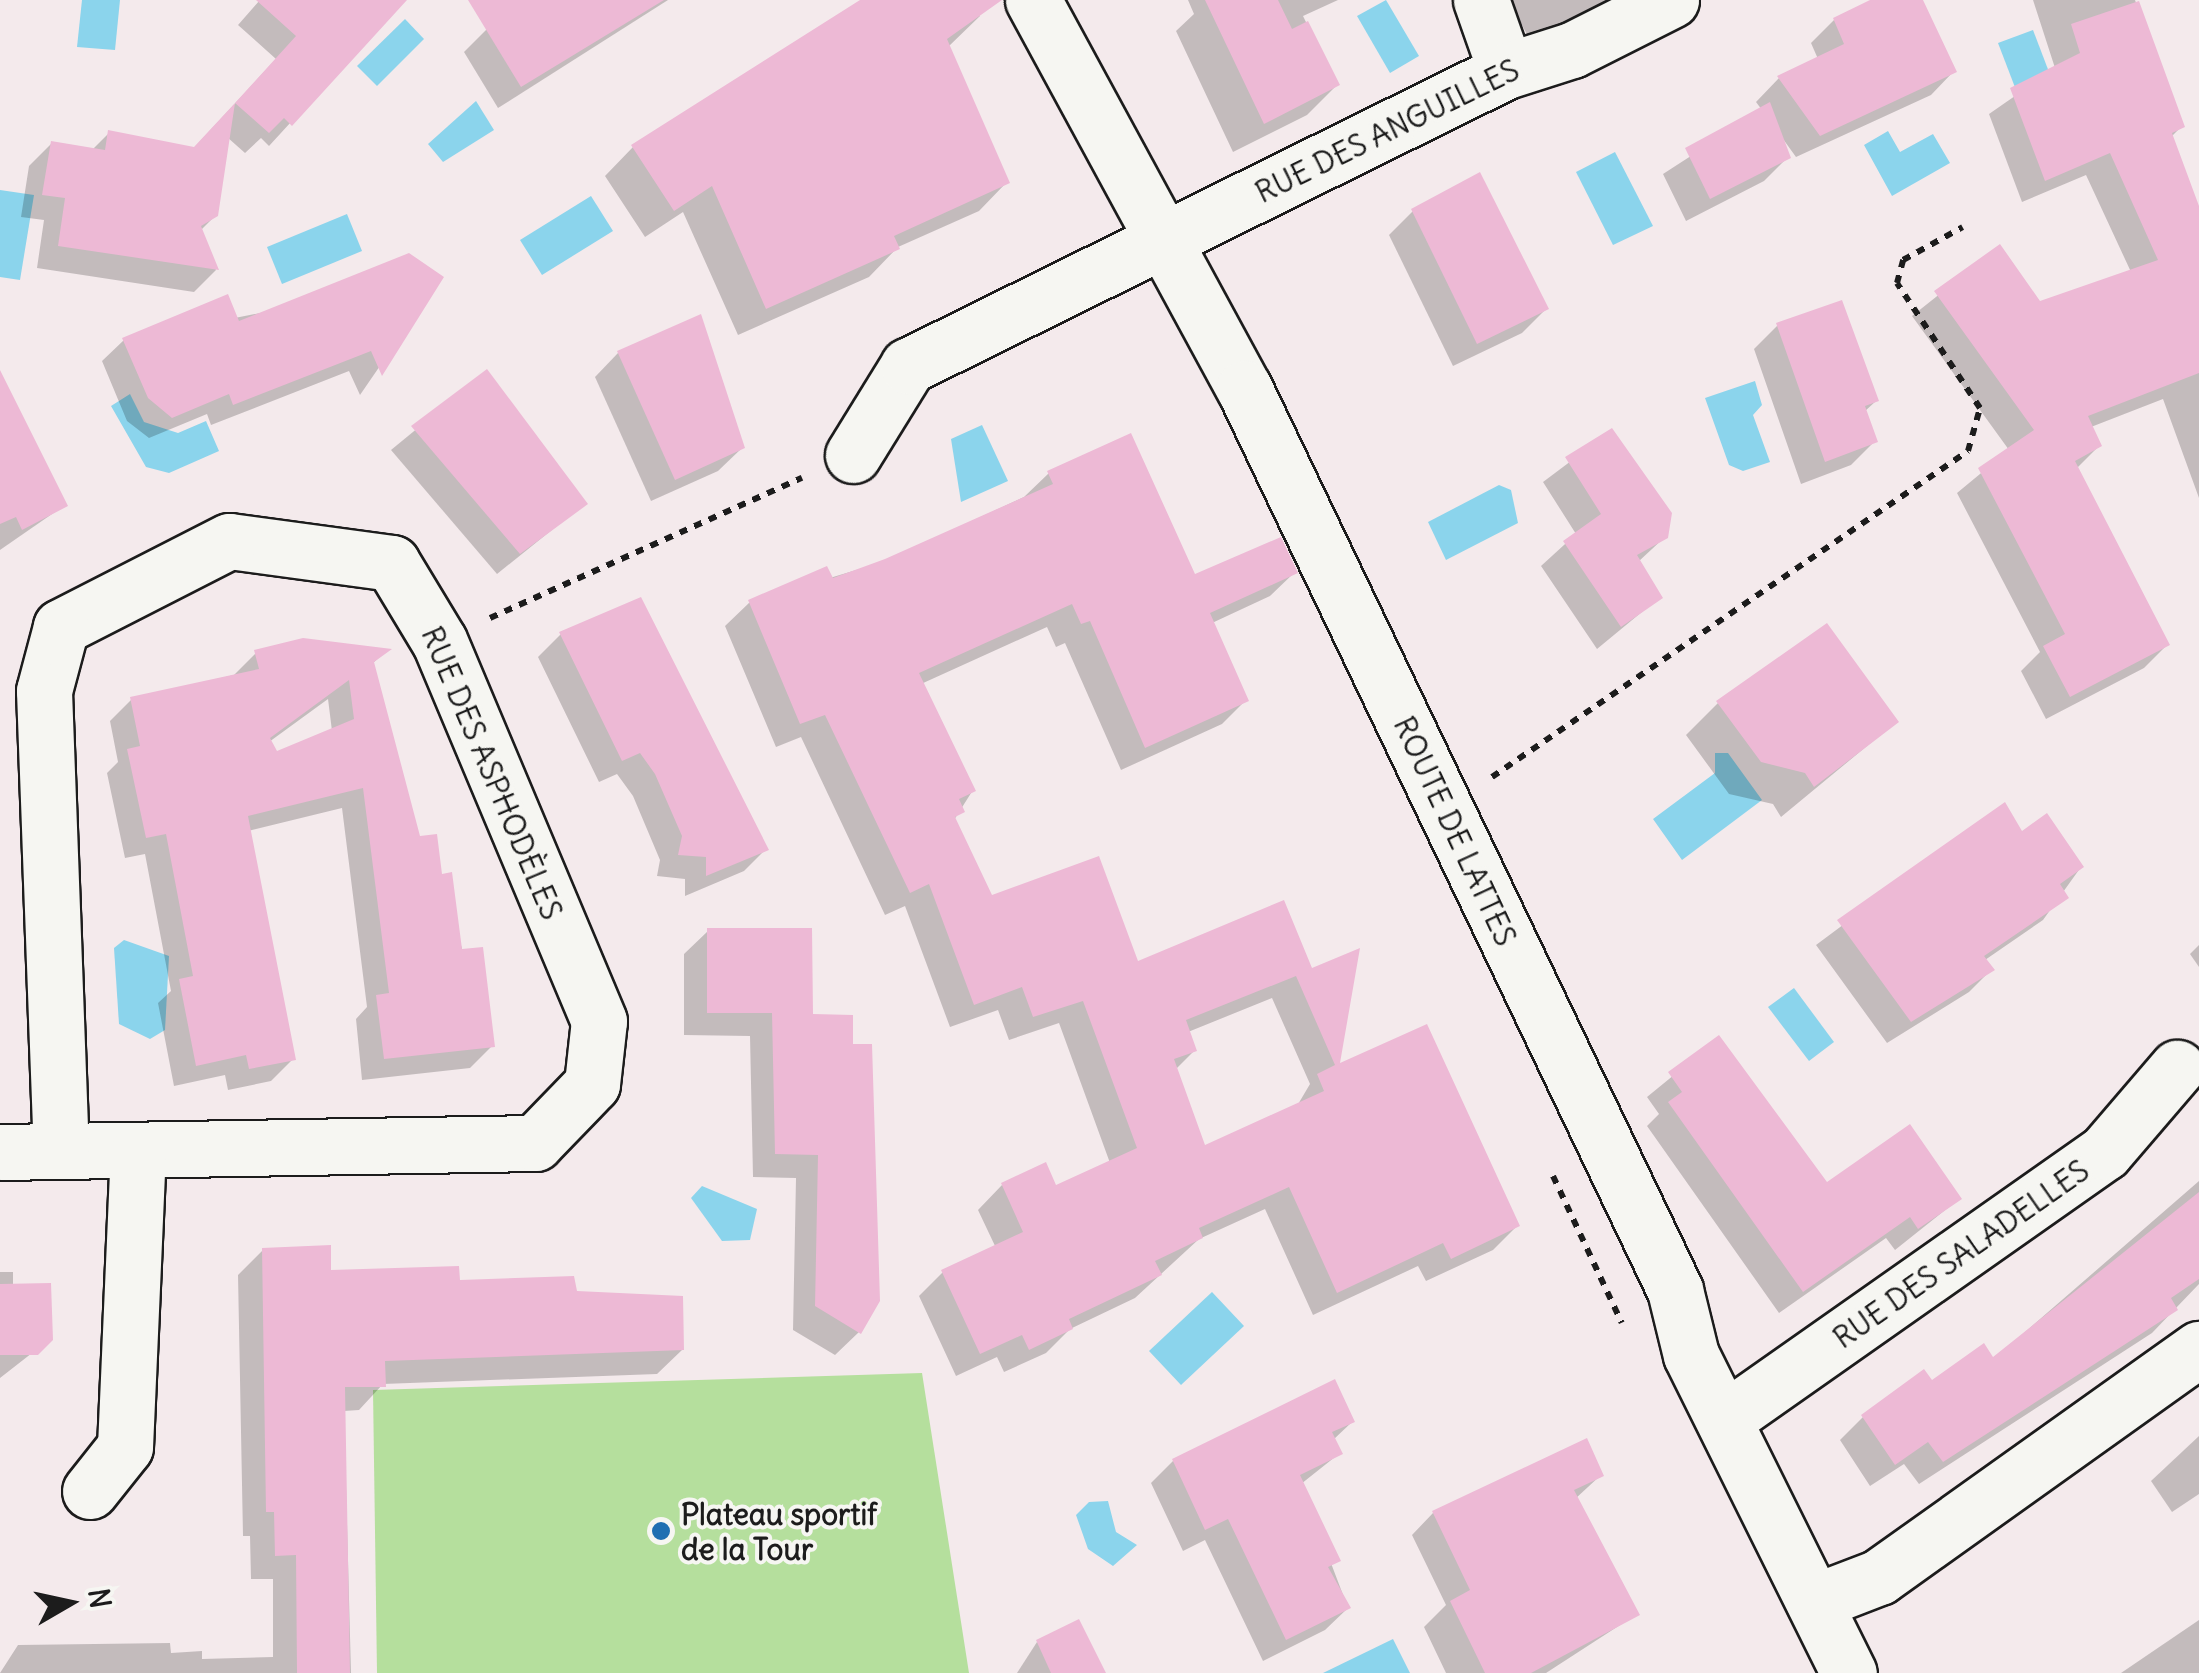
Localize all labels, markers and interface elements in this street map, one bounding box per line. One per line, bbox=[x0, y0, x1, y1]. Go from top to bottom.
street label: RUE DES ANGUILLES bbox=[1249, 52, 1525, 210]
street label: RUE DES ASPHODÈLES bbox=[414, 621, 570, 925]
street label: ROUTE DE LATTES bbox=[1386, 711, 1524, 951]
street label: RUE DES SALADELLES bbox=[1826, 1152, 2096, 1356]
place label: Plateau sportif de la Tour bbox=[681, 1496, 877, 1566]
marker: Plateau sportif de la Tour bbox=[650, 1520, 672, 1542]
north arrow bbox=[20, 1553, 120, 1653]
text: N bbox=[80, 1586, 119, 1611]

